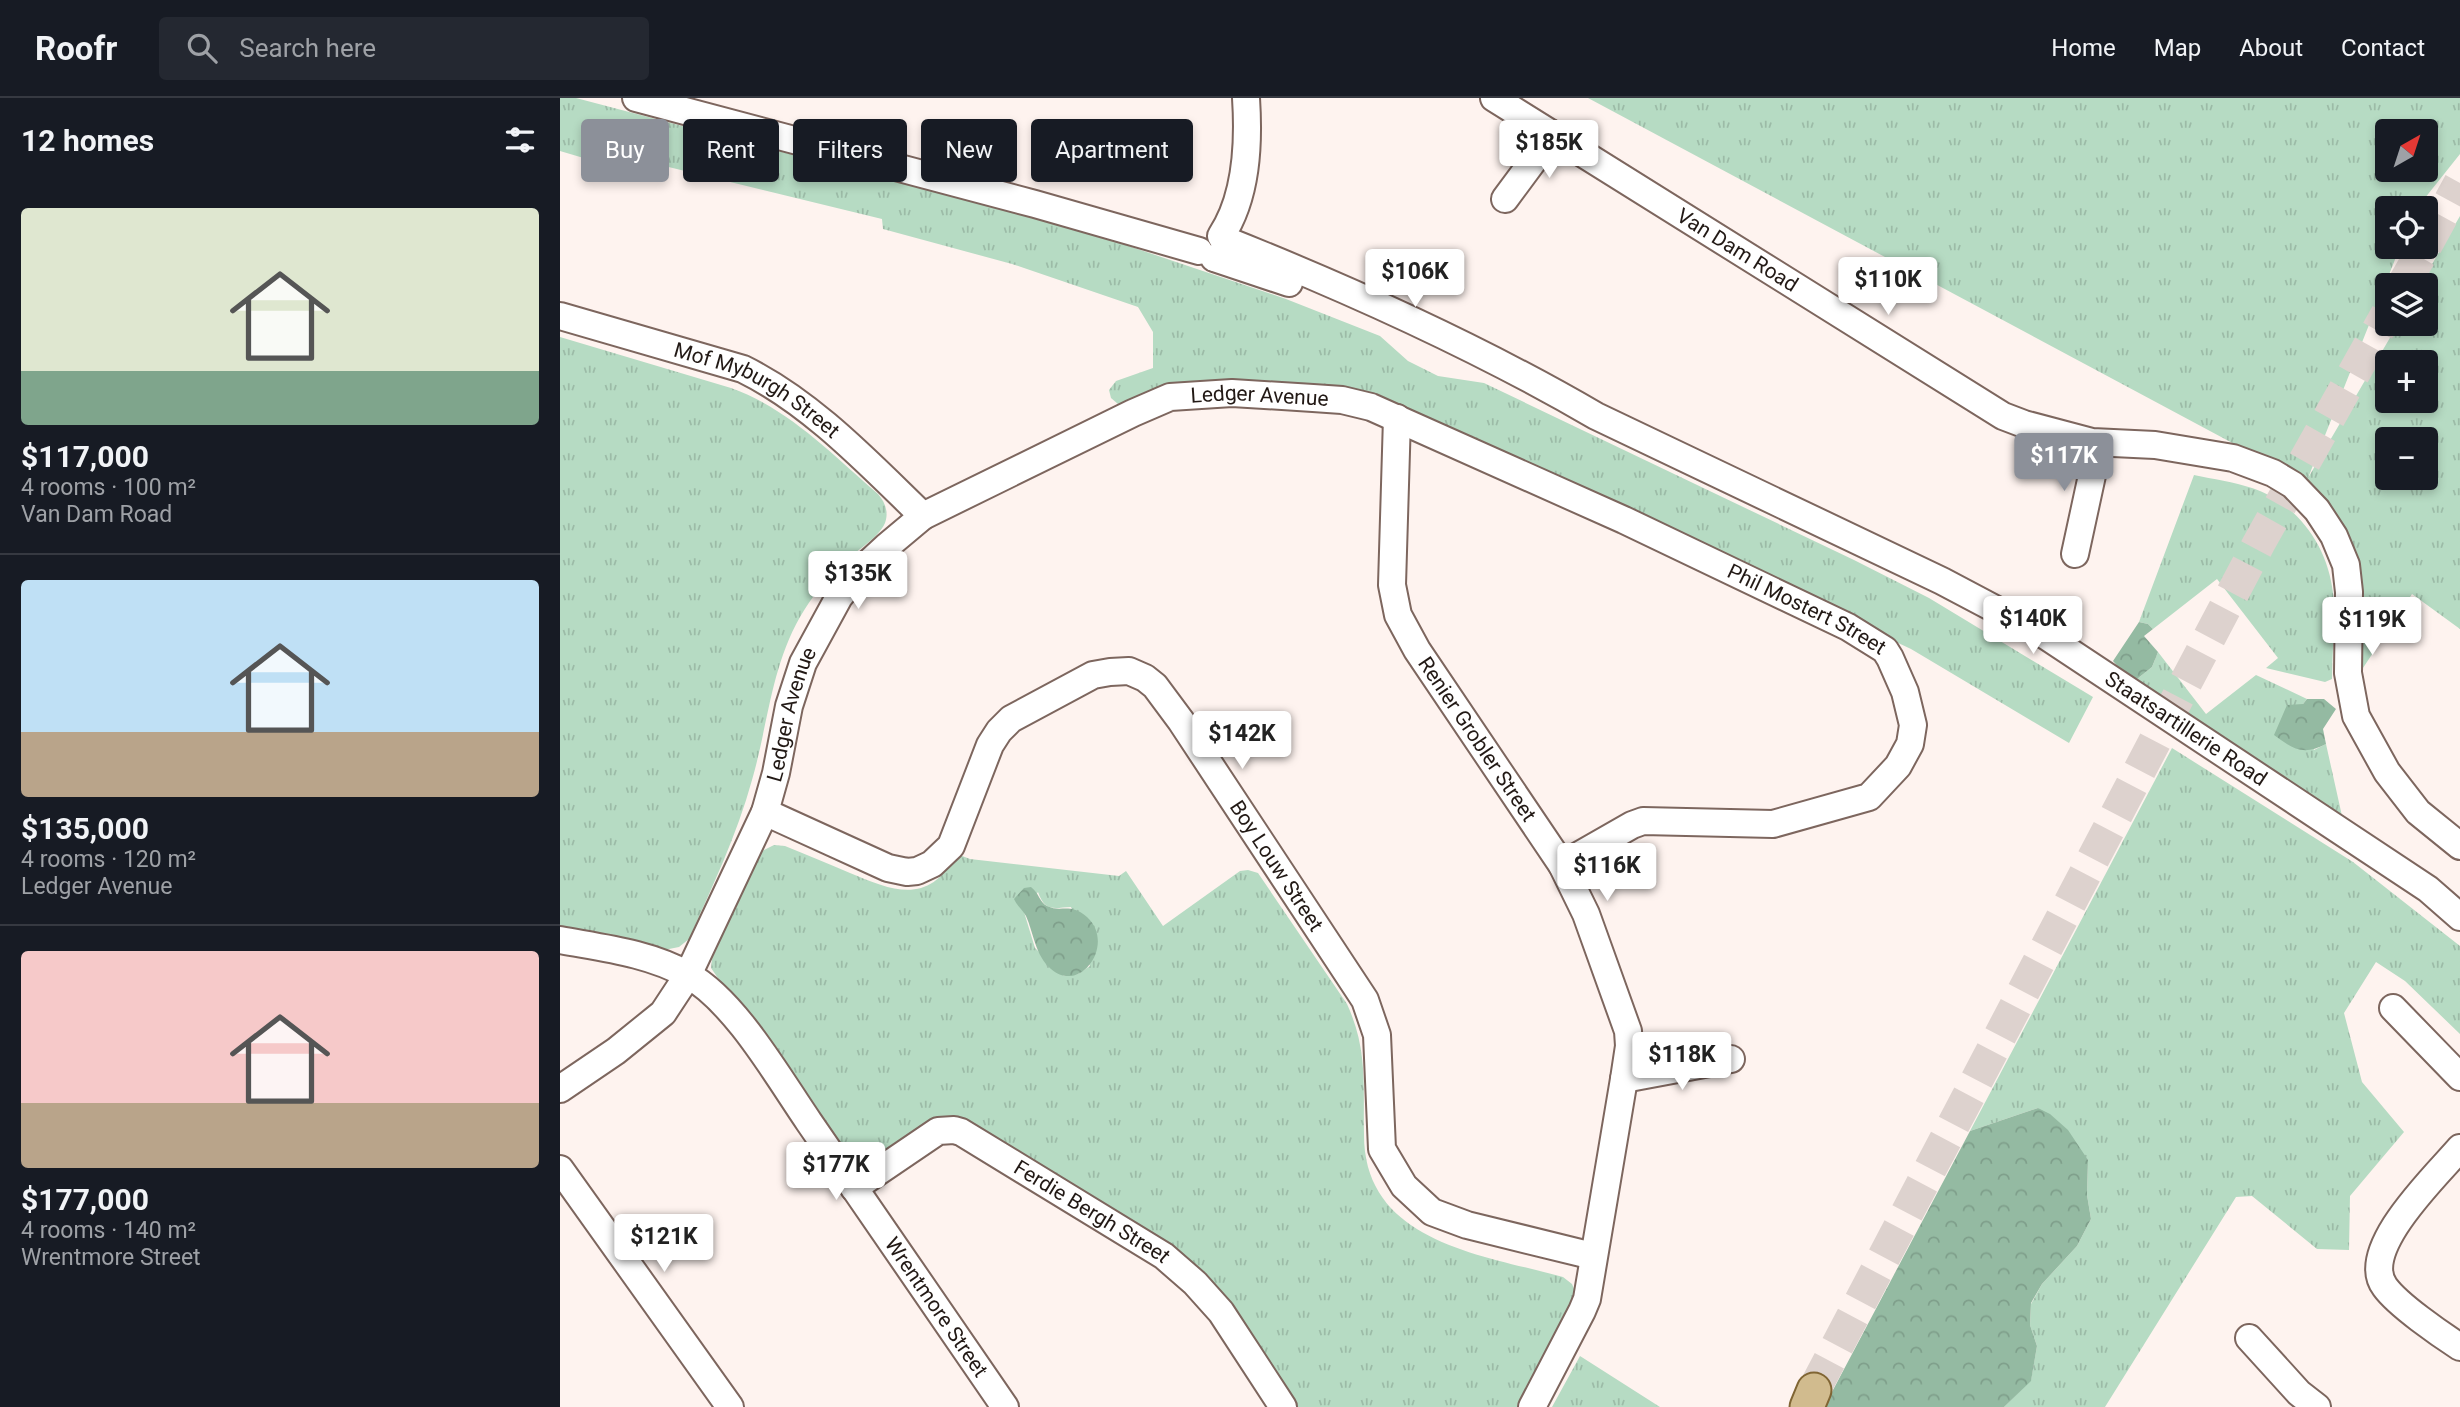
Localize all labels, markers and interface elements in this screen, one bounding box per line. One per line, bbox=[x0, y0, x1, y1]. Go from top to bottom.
search box bbox=[159, 17, 649, 80]
text: Roofr bbox=[35, 29, 117, 68]
icon: search bbox=[183, 29, 221, 67]
text: Search here bbox=[239, 33, 376, 63]
text: Home bbox=[2051, 34, 2116, 62]
text: Map bbox=[2154, 34, 2201, 62]
text: About bbox=[2239, 34, 2303, 62]
text: Contact bbox=[2341, 34, 2425, 62]
chip: Buy bbox=[581, 119, 669, 182]
chip: Rent bbox=[683, 119, 779, 182]
chip: Filters bbox=[793, 119, 907, 182]
chip: New bbox=[921, 119, 1017, 182]
chip: Apartment bbox=[1031, 119, 1193, 182]
north arrow bbox=[2375, 119, 2438, 182]
map controls bbox=[2375, 119, 2438, 490]
pin: $185K bbox=[1500, 120, 1598, 180]
icon: filters bbox=[501, 121, 539, 159]
text: 12 homes bbox=[21, 123, 154, 158]
text: $185K bbox=[1515, 129, 1583, 156]
button: locate bbox=[2375, 196, 2438, 259]
street label: Van Dam Road bbox=[1672, 203, 1802, 297]
pin: $106K bbox=[1366, 250, 1464, 309]
icon: home bbox=[217, 253, 343, 379]
text: $106K bbox=[1381, 258, 1449, 285]
pin: $110K bbox=[1839, 258, 1937, 317]
text: $110K bbox=[1854, 266, 1922, 293]
button: layers bbox=[2375, 273, 2438, 336]
street label: Mof Myburgh Street bbox=[671, 338, 845, 443]
button: + bbox=[2375, 350, 2438, 413]
street label: Ledger Avenue bbox=[1190, 381, 1329, 411]
button: − bbox=[2375, 427, 2438, 490]
pin: $117K bbox=[2015, 434, 2113, 493]
text: $117,000 bbox=[21, 439, 149, 474]
text: $117K bbox=[2030, 442, 2098, 469]
text: 4 rooms · 100 m² bbox=[21, 474, 196, 501]
text: Van Dam Road bbox=[21, 501, 172, 528]
pin: $135K bbox=[809, 552, 907, 611]
street label: Phil Mostert Street bbox=[1724, 559, 1891, 660]
text: $135K bbox=[824, 560, 892, 587]
pin: $140K bbox=[1984, 596, 2082, 656]
pin: $119K bbox=[2323, 598, 2421, 657]
text: $140K bbox=[1999, 605, 2067, 632]
text: $119K bbox=[2338, 606, 2406, 633]
icon: home bbox=[217, 625, 343, 751]
street label: Ledger Avenue bbox=[762, 643, 821, 784]
street label: Renier Grobler Street bbox=[1413, 652, 1541, 826]
street label: Staatsartillerie Road bbox=[2100, 666, 2271, 791]
pin: $142K bbox=[1193, 712, 1291, 771]
text: $142K bbox=[1208, 720, 1276, 747]
street label: Boy Louw Street bbox=[1225, 796, 1328, 936]
text: $135,000 bbox=[21, 811, 149, 846]
pin: $116K bbox=[1558, 844, 1656, 903]
text: 4 rooms · 120 m² bbox=[21, 846, 196, 873]
text: $116K bbox=[1573, 852, 1641, 879]
text: Ledger Avenue bbox=[21, 873, 172, 900]
icon: home bbox=[217, 996, 343, 1122]
pin: $118K bbox=[1633, 1032, 1731, 1092]
text: $118K bbox=[1648, 1041, 1716, 1068]
pin: $177K bbox=[787, 1142, 885, 1202]
text: $177K bbox=[802, 1151, 870, 1178]
street label: Ferdie Bergh Street bbox=[1010, 1155, 1175, 1268]
text: $177,000 bbox=[21, 1182, 149, 1217]
pin: $121K bbox=[615, 1214, 713, 1274]
text: 4 rooms · 140 m² bbox=[21, 1217, 196, 1244]
text: $121K bbox=[630, 1223, 698, 1250]
street label: Wrentmore Street bbox=[880, 1233, 993, 1382]
text: Wrentmore Street bbox=[21, 1244, 201, 1271]

